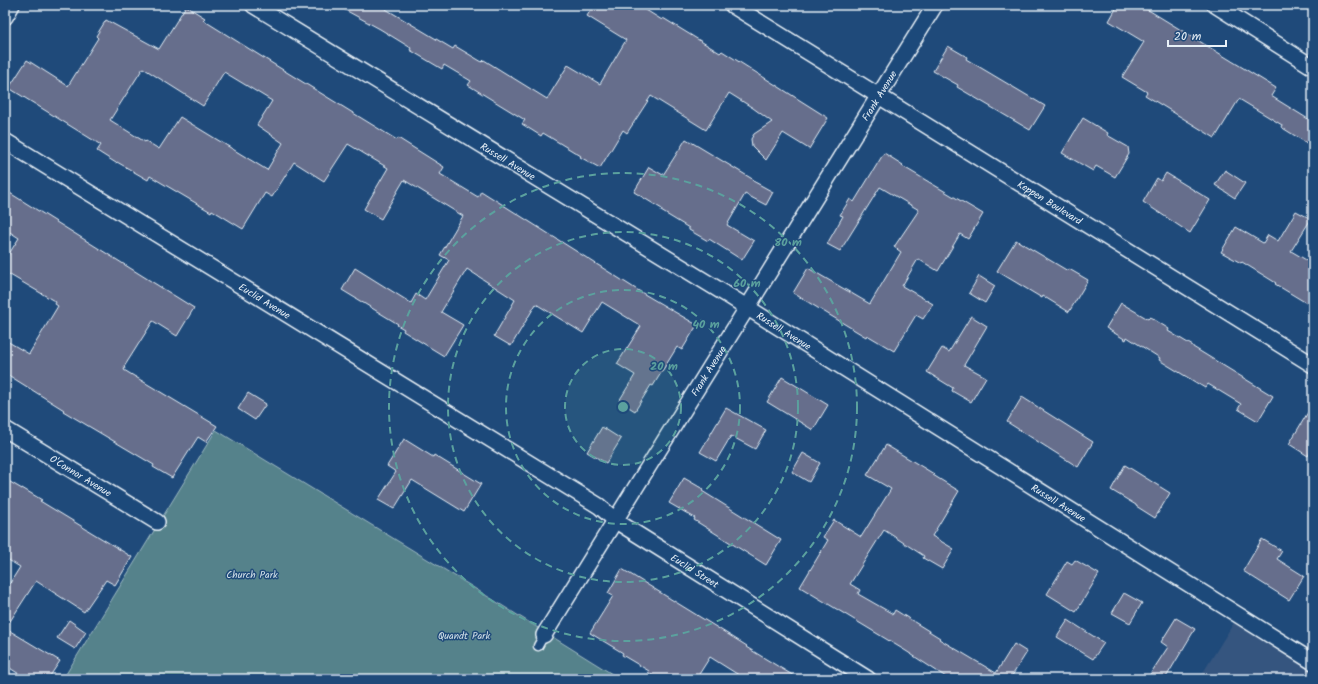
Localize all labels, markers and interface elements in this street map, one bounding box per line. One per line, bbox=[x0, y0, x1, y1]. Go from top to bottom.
scale bar bbox=[1168, 22, 1226, 48]
text: 20 m bbox=[1174, 27, 1202, 46]
street label: Frank Avenue bbox=[858, 67, 902, 124]
street label: Russell Avenue bbox=[477, 139, 539, 185]
street label: Keppen Boulevard bbox=[1014, 177, 1086, 230]
text: 80 m bbox=[774, 233, 802, 252]
text: 60 m bbox=[733, 274, 761, 293]
street label: Euclid Avenue bbox=[235, 279, 294, 324]
street label: Russell Avenue bbox=[753, 308, 815, 355]
text: 40 m bbox=[692, 315, 720, 334]
street label: Frank Avenue bbox=[687, 343, 731, 400]
text: 20 m bbox=[650, 357, 678, 376]
centre of rings bbox=[616, 400, 630, 414]
street label: O'Connor Avenue bbox=[46, 451, 115, 502]
street label: Russell Avenue bbox=[1028, 480, 1089, 527]
street label: Euclid Street bbox=[667, 550, 722, 593]
park label: Church Park bbox=[226, 567, 278, 583]
park label: Quandt Park bbox=[438, 628, 490, 644]

